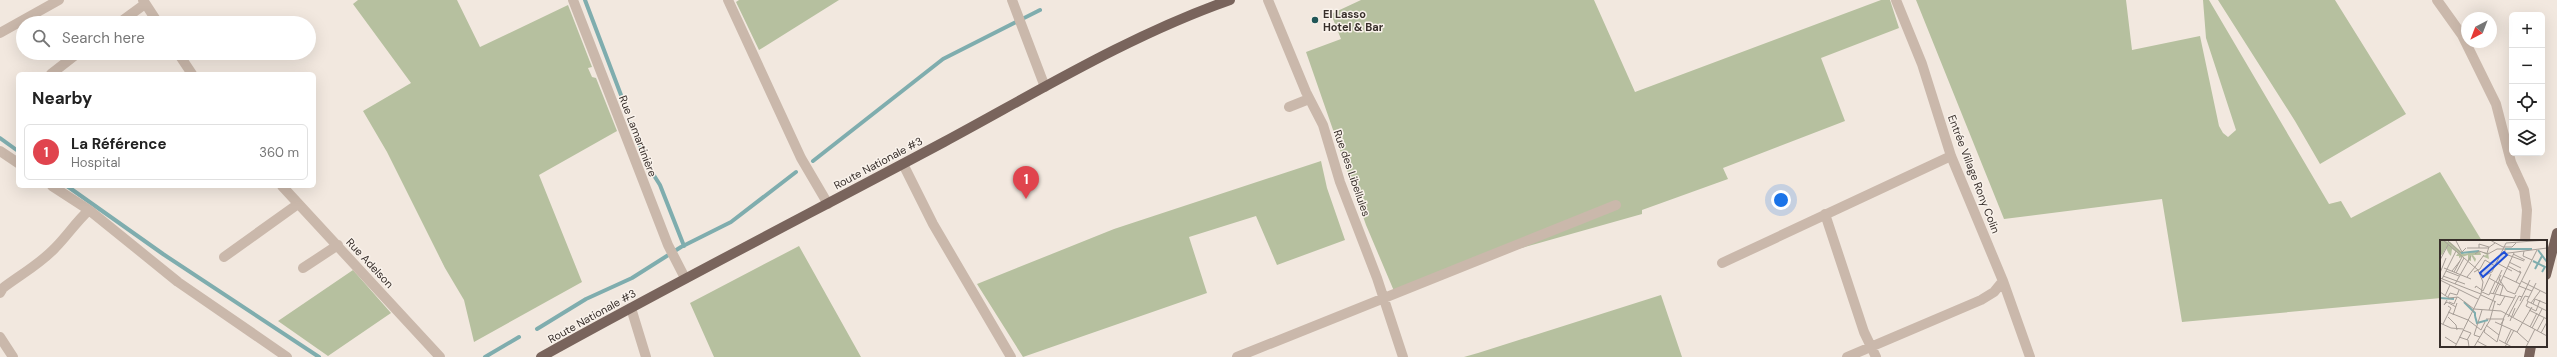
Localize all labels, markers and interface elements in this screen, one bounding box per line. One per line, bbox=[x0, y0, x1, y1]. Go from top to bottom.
place label: El Lasso Hotel & Bar bbox=[1323, 7, 1384, 34]
north arrow bbox=[2461, 12, 2497, 48]
map controls bbox=[2509, 12, 2545, 156]
button: + bbox=[2509, 12, 2545, 48]
marker: El Lasso Hotel & Bar bbox=[1310, 15, 1320, 25]
search box bbox=[16, 16, 316, 60]
icon: search bbox=[30, 27, 52, 49]
text: Search here bbox=[62, 28, 145, 48]
button: − bbox=[2509, 48, 2545, 84]
button: locate bbox=[2509, 84, 2545, 120]
text: Nearby bbox=[32, 87, 92, 109]
street label: Rue Lamartinière bbox=[616, 93, 660, 179]
street label: Entrée Village Rony Colin bbox=[1945, 113, 2003, 235]
button: layers bbox=[2509, 120, 2545, 156]
street label: Rue des Libellules bbox=[1331, 128, 1373, 218]
text: La Référence bbox=[71, 134, 166, 154]
street label: Route Nationale #3 bbox=[831, 134, 925, 192]
text: 1 bbox=[44, 144, 48, 161]
text: 360 m bbox=[259, 144, 299, 161]
text: Hospital bbox=[71, 154, 120, 171]
pin: 1 bbox=[1013, 166, 1039, 199]
your location bbox=[1771, 190, 1791, 210]
street label: Rue Adelson bbox=[343, 235, 397, 291]
inset map bbox=[2440, 240, 2547, 347]
street label: Route Nationale #3 bbox=[546, 286, 638, 346]

